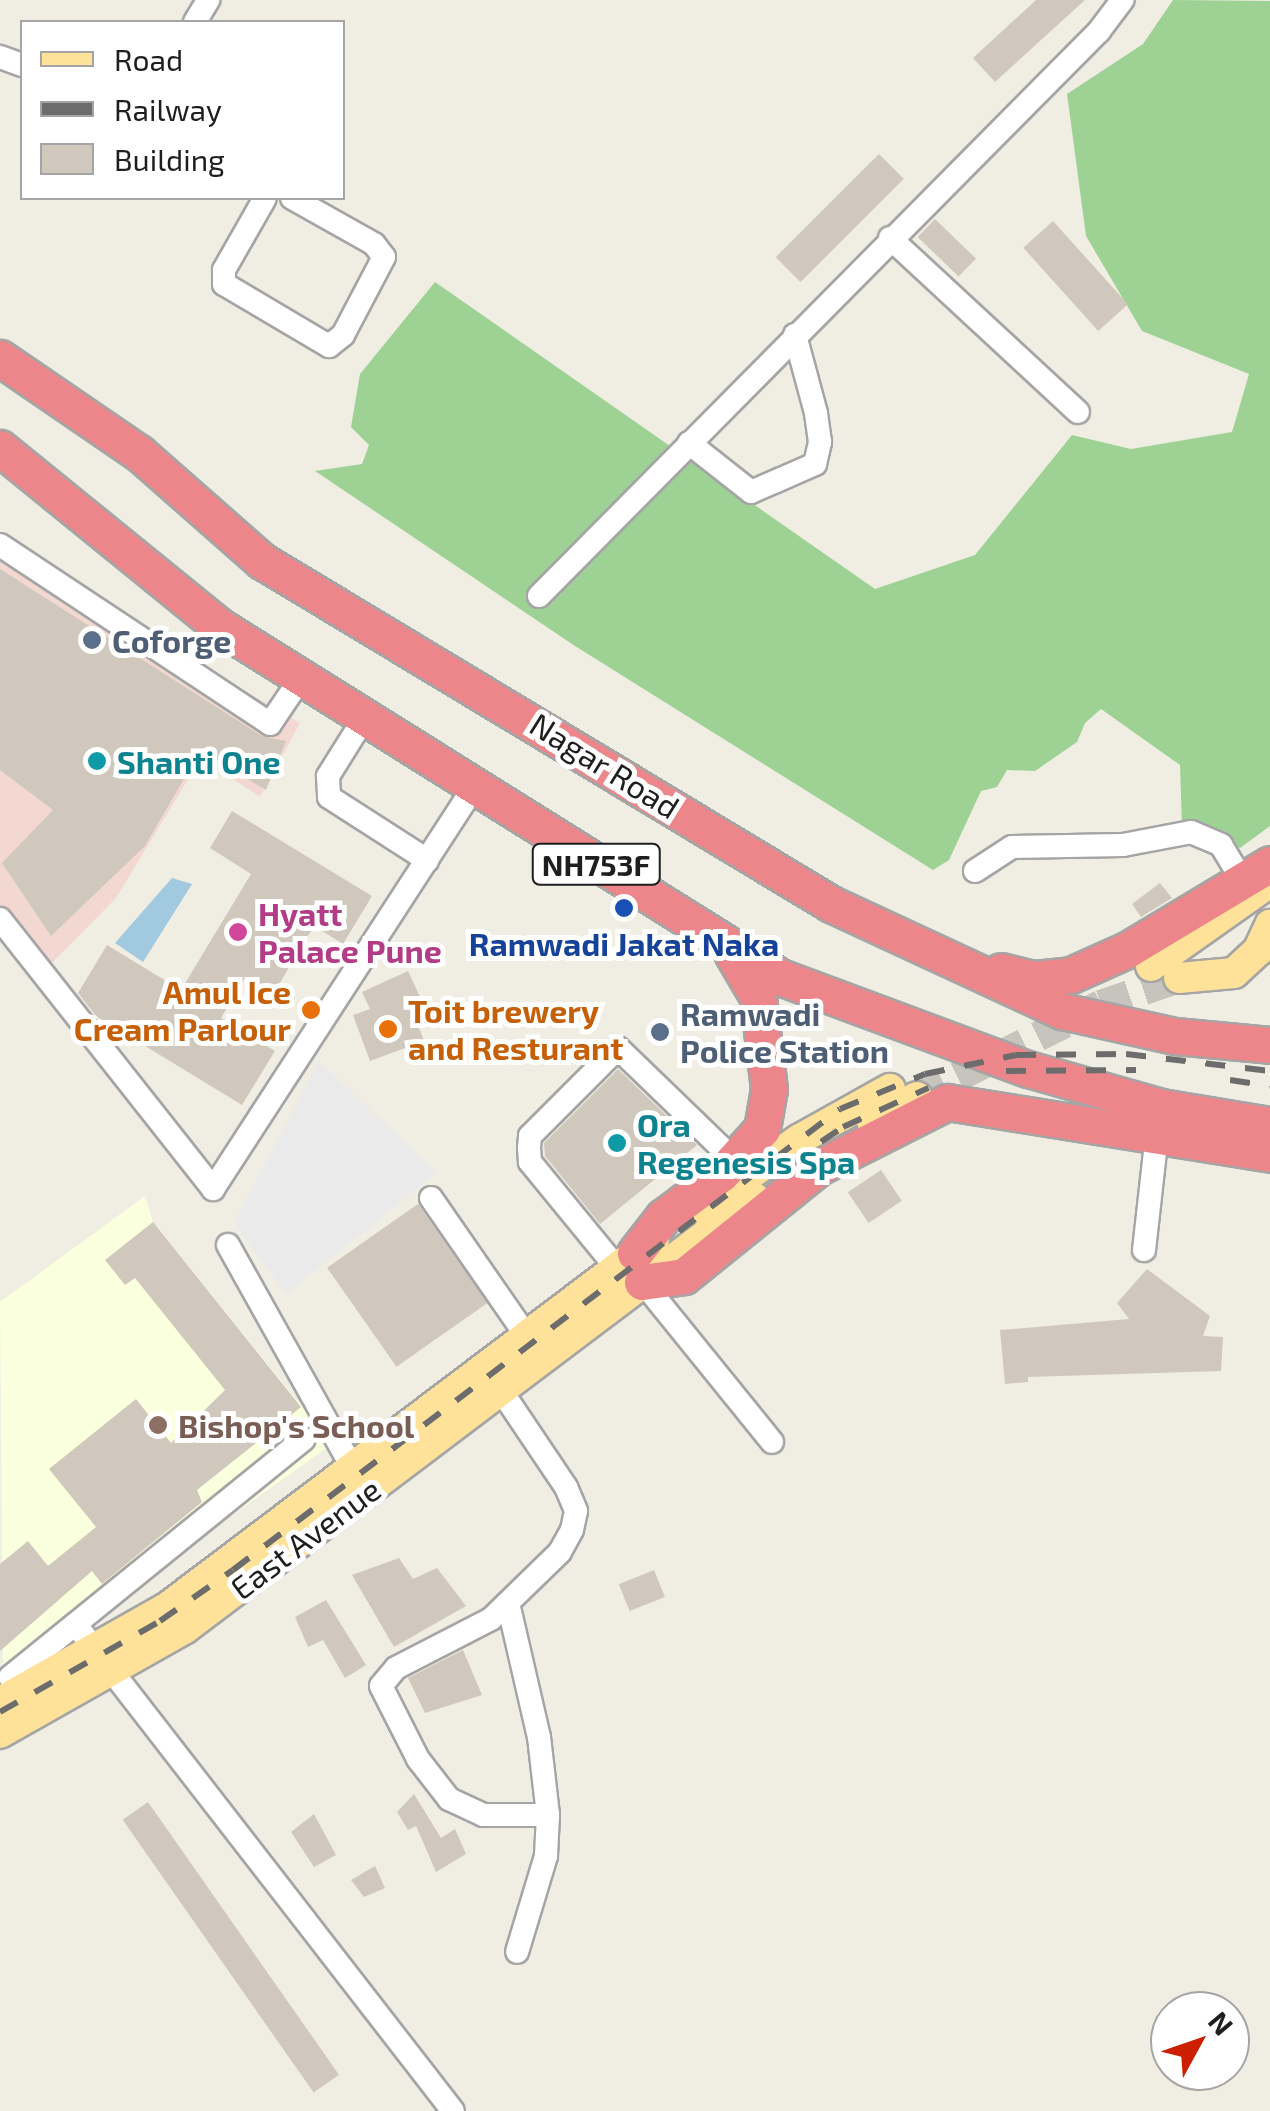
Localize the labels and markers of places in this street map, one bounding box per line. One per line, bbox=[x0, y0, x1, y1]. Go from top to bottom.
place label: Coforge bbox=[112, 621, 231, 659]
marker: Coforge bbox=[81, 629, 103, 651]
place label: Shanti One bbox=[117, 742, 281, 780]
marker: Shanti One bbox=[86, 750, 108, 772]
place label: Hyatt Palace Pune bbox=[258, 895, 442, 970]
marker: Ramwadi Jakat Naka bbox=[613, 897, 635, 919]
marker: Hyatt Palace Pune bbox=[227, 921, 249, 943]
place label: Ramwadi Jakat Naka bbox=[468, 924, 780, 962]
place label: Amul Ice Cream Parlour bbox=[74, 973, 291, 1048]
place label: Toit brewery and Resturant bbox=[408, 992, 623, 1067]
place label: Ramwadi Police Station bbox=[680, 995, 889, 1070]
marker: Amul Ice Cream Parlour bbox=[300, 999, 322, 1021]
marker: Toit brewery and Resturant bbox=[377, 1018, 399, 1040]
marker: Ramwadi Police Station bbox=[649, 1021, 671, 1043]
place label: Ora Regenesis Spa bbox=[637, 1106, 855, 1181]
marker: Ora Regenesis Spa bbox=[606, 1132, 628, 1154]
place label: Bishop's School bbox=[178, 1406, 414, 1444]
marker: Bishop's School bbox=[147, 1414, 169, 1436]

